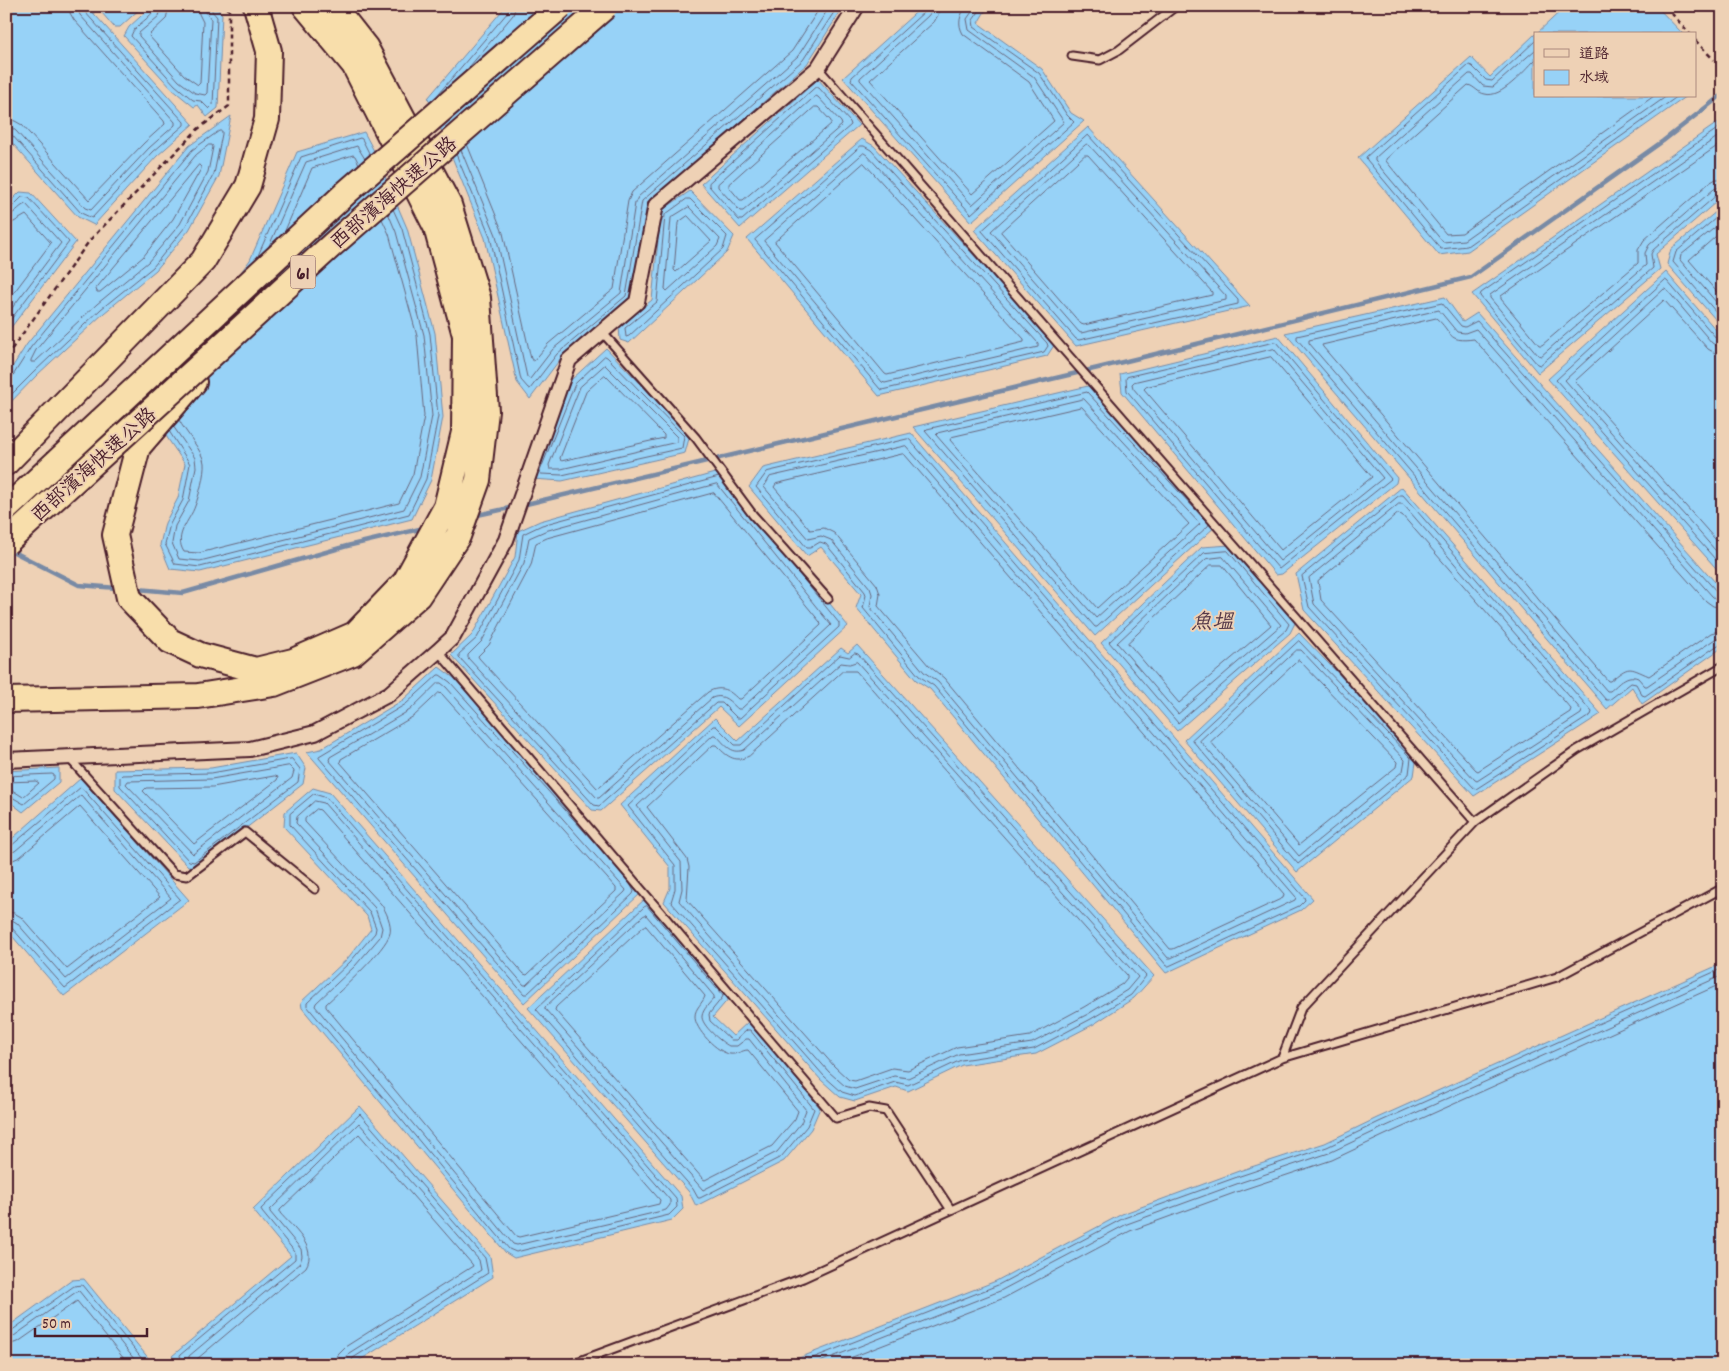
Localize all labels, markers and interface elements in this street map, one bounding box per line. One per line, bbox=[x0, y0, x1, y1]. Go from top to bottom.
legend bbox=[1534, 32, 1696, 98]
text: 道路 bbox=[1579, 44, 1609, 66]
text: 水域 bbox=[1579, 68, 1609, 90]
street label: 西部濱海快速公路 bbox=[325, 131, 465, 257]
road number: 61 bbox=[290, 256, 316, 288]
street label: 西部濱海快速公路 bbox=[26, 402, 165, 530]
water label: 魚塭 bbox=[1191, 609, 1235, 639]
scale bar bbox=[35, 1306, 148, 1338]
text: 50 m bbox=[42, 1314, 71, 1336]

